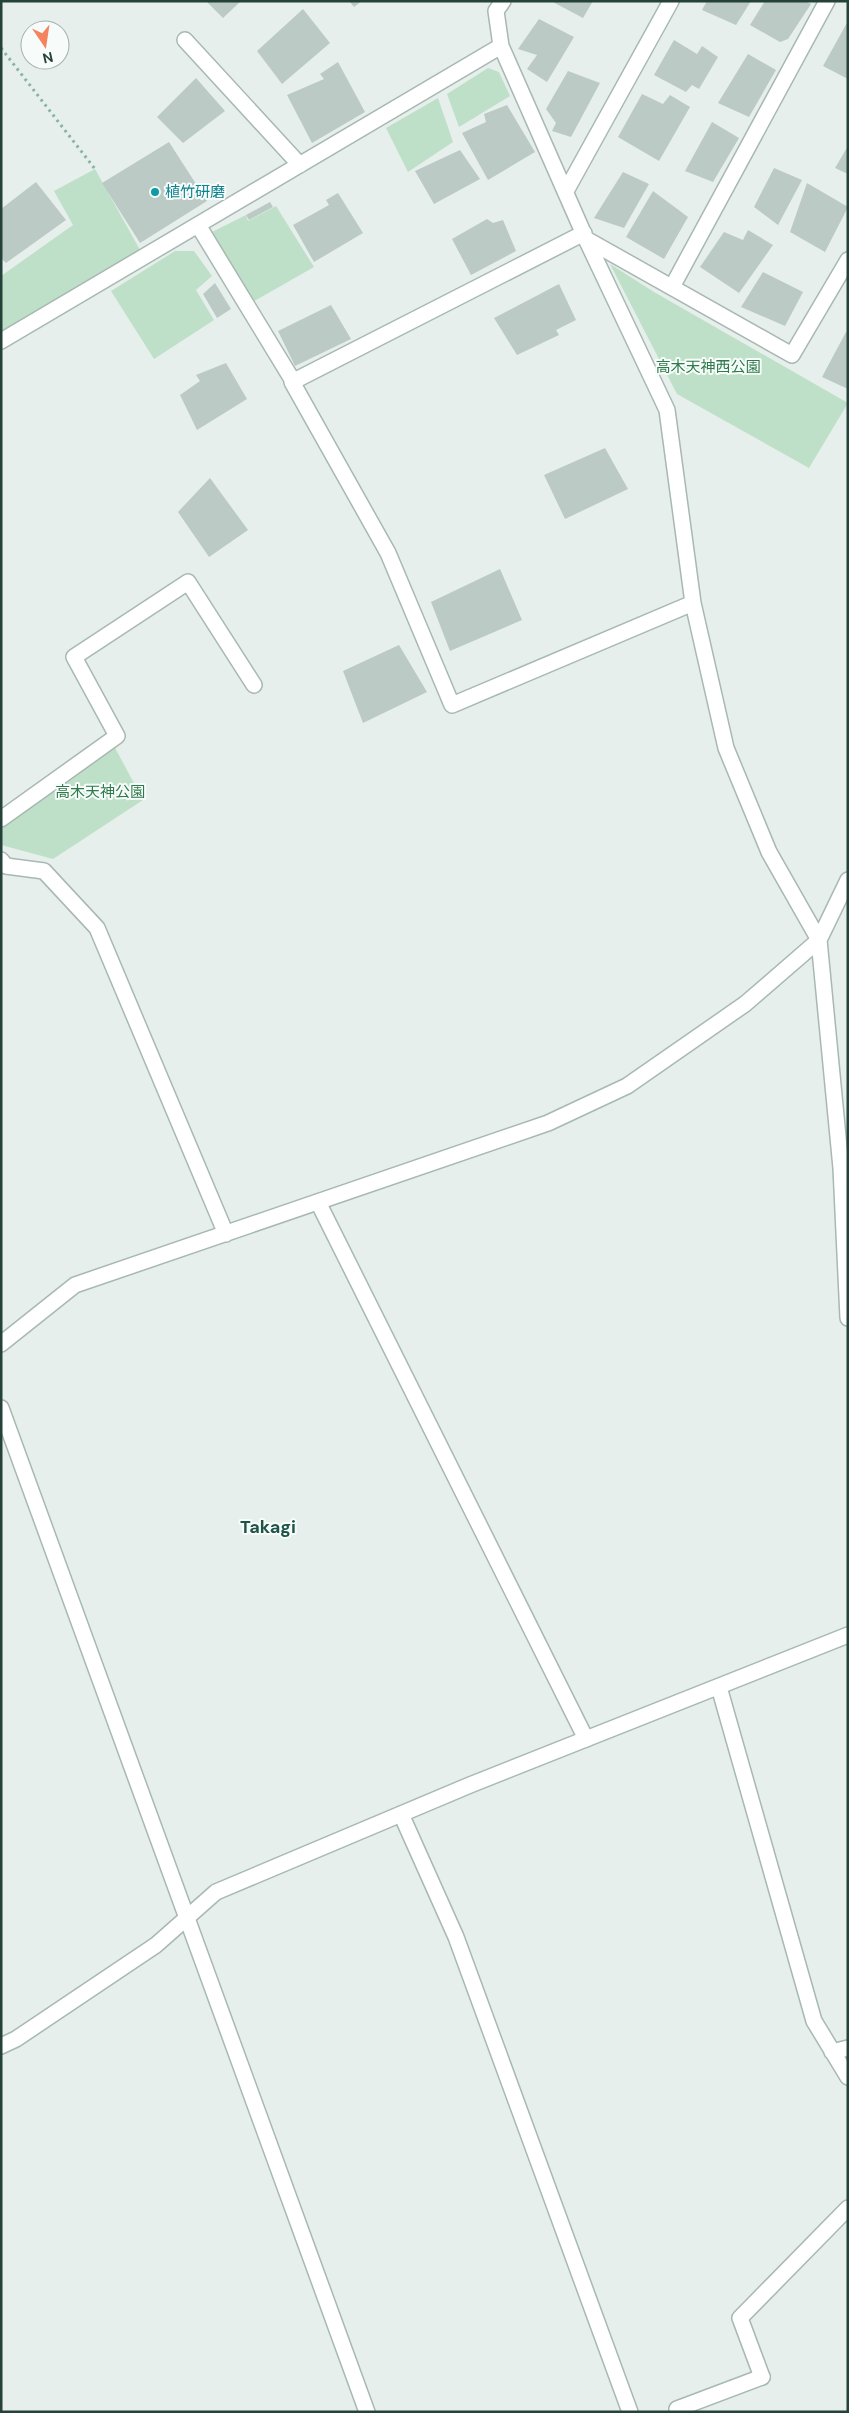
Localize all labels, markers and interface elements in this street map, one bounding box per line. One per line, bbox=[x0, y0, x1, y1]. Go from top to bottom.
north arrow bbox=[20, 20, 70, 70]
text: N bbox=[41, 48, 55, 68]
place label: 植竹研磨 bbox=[165, 182, 225, 202]
marker: 植竹研磨 bbox=[149, 186, 161, 198]
park label: 高木天神西公園 bbox=[655, 357, 761, 377]
park label: 高木天神公園 bbox=[55, 782, 145, 802]
district label: Takagi bbox=[240, 1515, 296, 1539]

